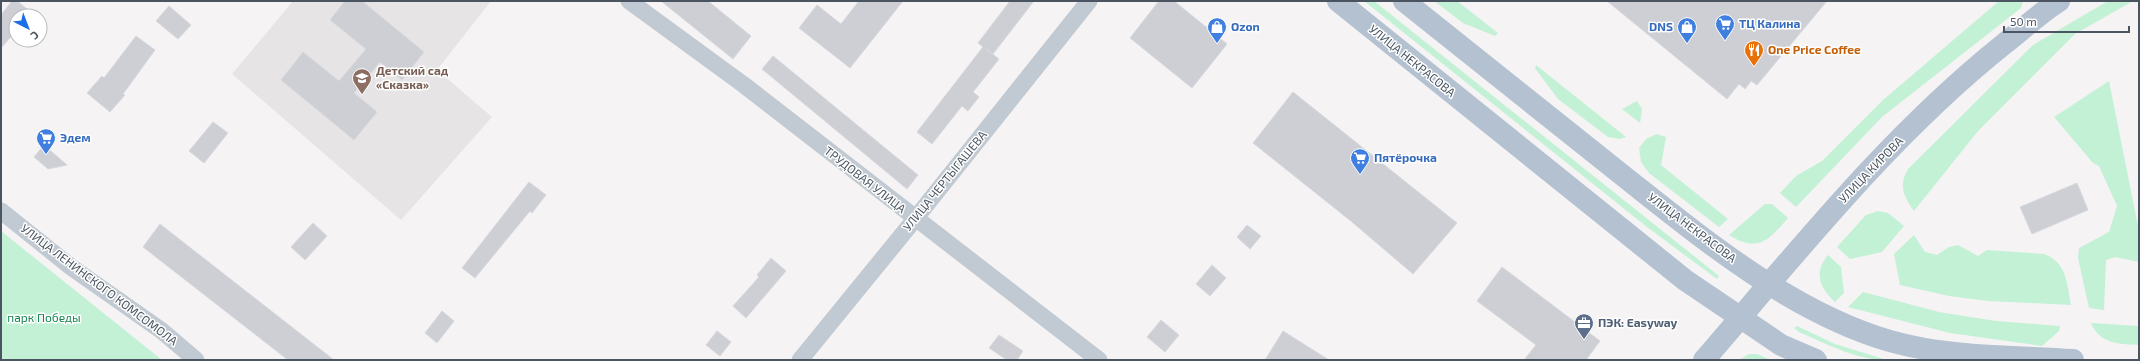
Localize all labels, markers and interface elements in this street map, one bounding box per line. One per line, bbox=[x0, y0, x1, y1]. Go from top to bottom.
north arrow bbox=[8, 8, 48, 48]
scale bar bbox=[2004, 8, 2129, 34]
supermarket icon: ТЦ Калина bbox=[1714, 13, 1736, 41]
text: 50 m bbox=[2010, 14, 2037, 28]
shop icon: Ozon bbox=[1206, 16, 1228, 44]
shop icon: DNS bbox=[1676, 16, 1698, 44]
place label: ТЦ Калина bbox=[1739, 16, 1801, 30]
place label: Ozon bbox=[1231, 19, 1260, 33]
place label: DNS bbox=[1649, 19, 1673, 33]
street label: УЛИЦА НЕКРАСОВА bbox=[1367, 21, 1459, 100]
text: С bbox=[28, 29, 42, 43]
restaurant icon: One Price Coffee bbox=[1743, 39, 1765, 67]
place label: One Price Coffee bbox=[1768, 42, 1861, 56]
place label: Детский сад «Сказка» bbox=[376, 63, 449, 91]
school or university icon: Детский сад «Сказка» bbox=[351, 67, 373, 95]
supermarket icon: Эдем bbox=[35, 127, 57, 155]
street label: УЛИЦА ЧЕРТЫГАШЕВА bbox=[900, 127, 989, 233]
place label: Эдем bbox=[60, 130, 91, 144]
street label: УЛИЦА КИРОВА bbox=[1835, 133, 1906, 205]
street label: ТРУДОВАЯ УЛИЦА bbox=[822, 143, 910, 216]
supermarket icon: Пятёрочка bbox=[1349, 147, 1371, 175]
place label: Пятёрочка bbox=[1374, 150, 1437, 164]
street label: УЛИЦА НЕКРАСОВА bbox=[1646, 189, 1740, 265]
street label: УЛИЦА ЛЕНИНСКОГО КОМСОМОЛА bbox=[19, 221, 181, 348]
park label: парк Победы bbox=[7, 310, 81, 324]
office icon: ПЭК: Easyway bbox=[1573, 312, 1595, 340]
place label: ПЭК: Easyway bbox=[1598, 315, 1678, 330]

